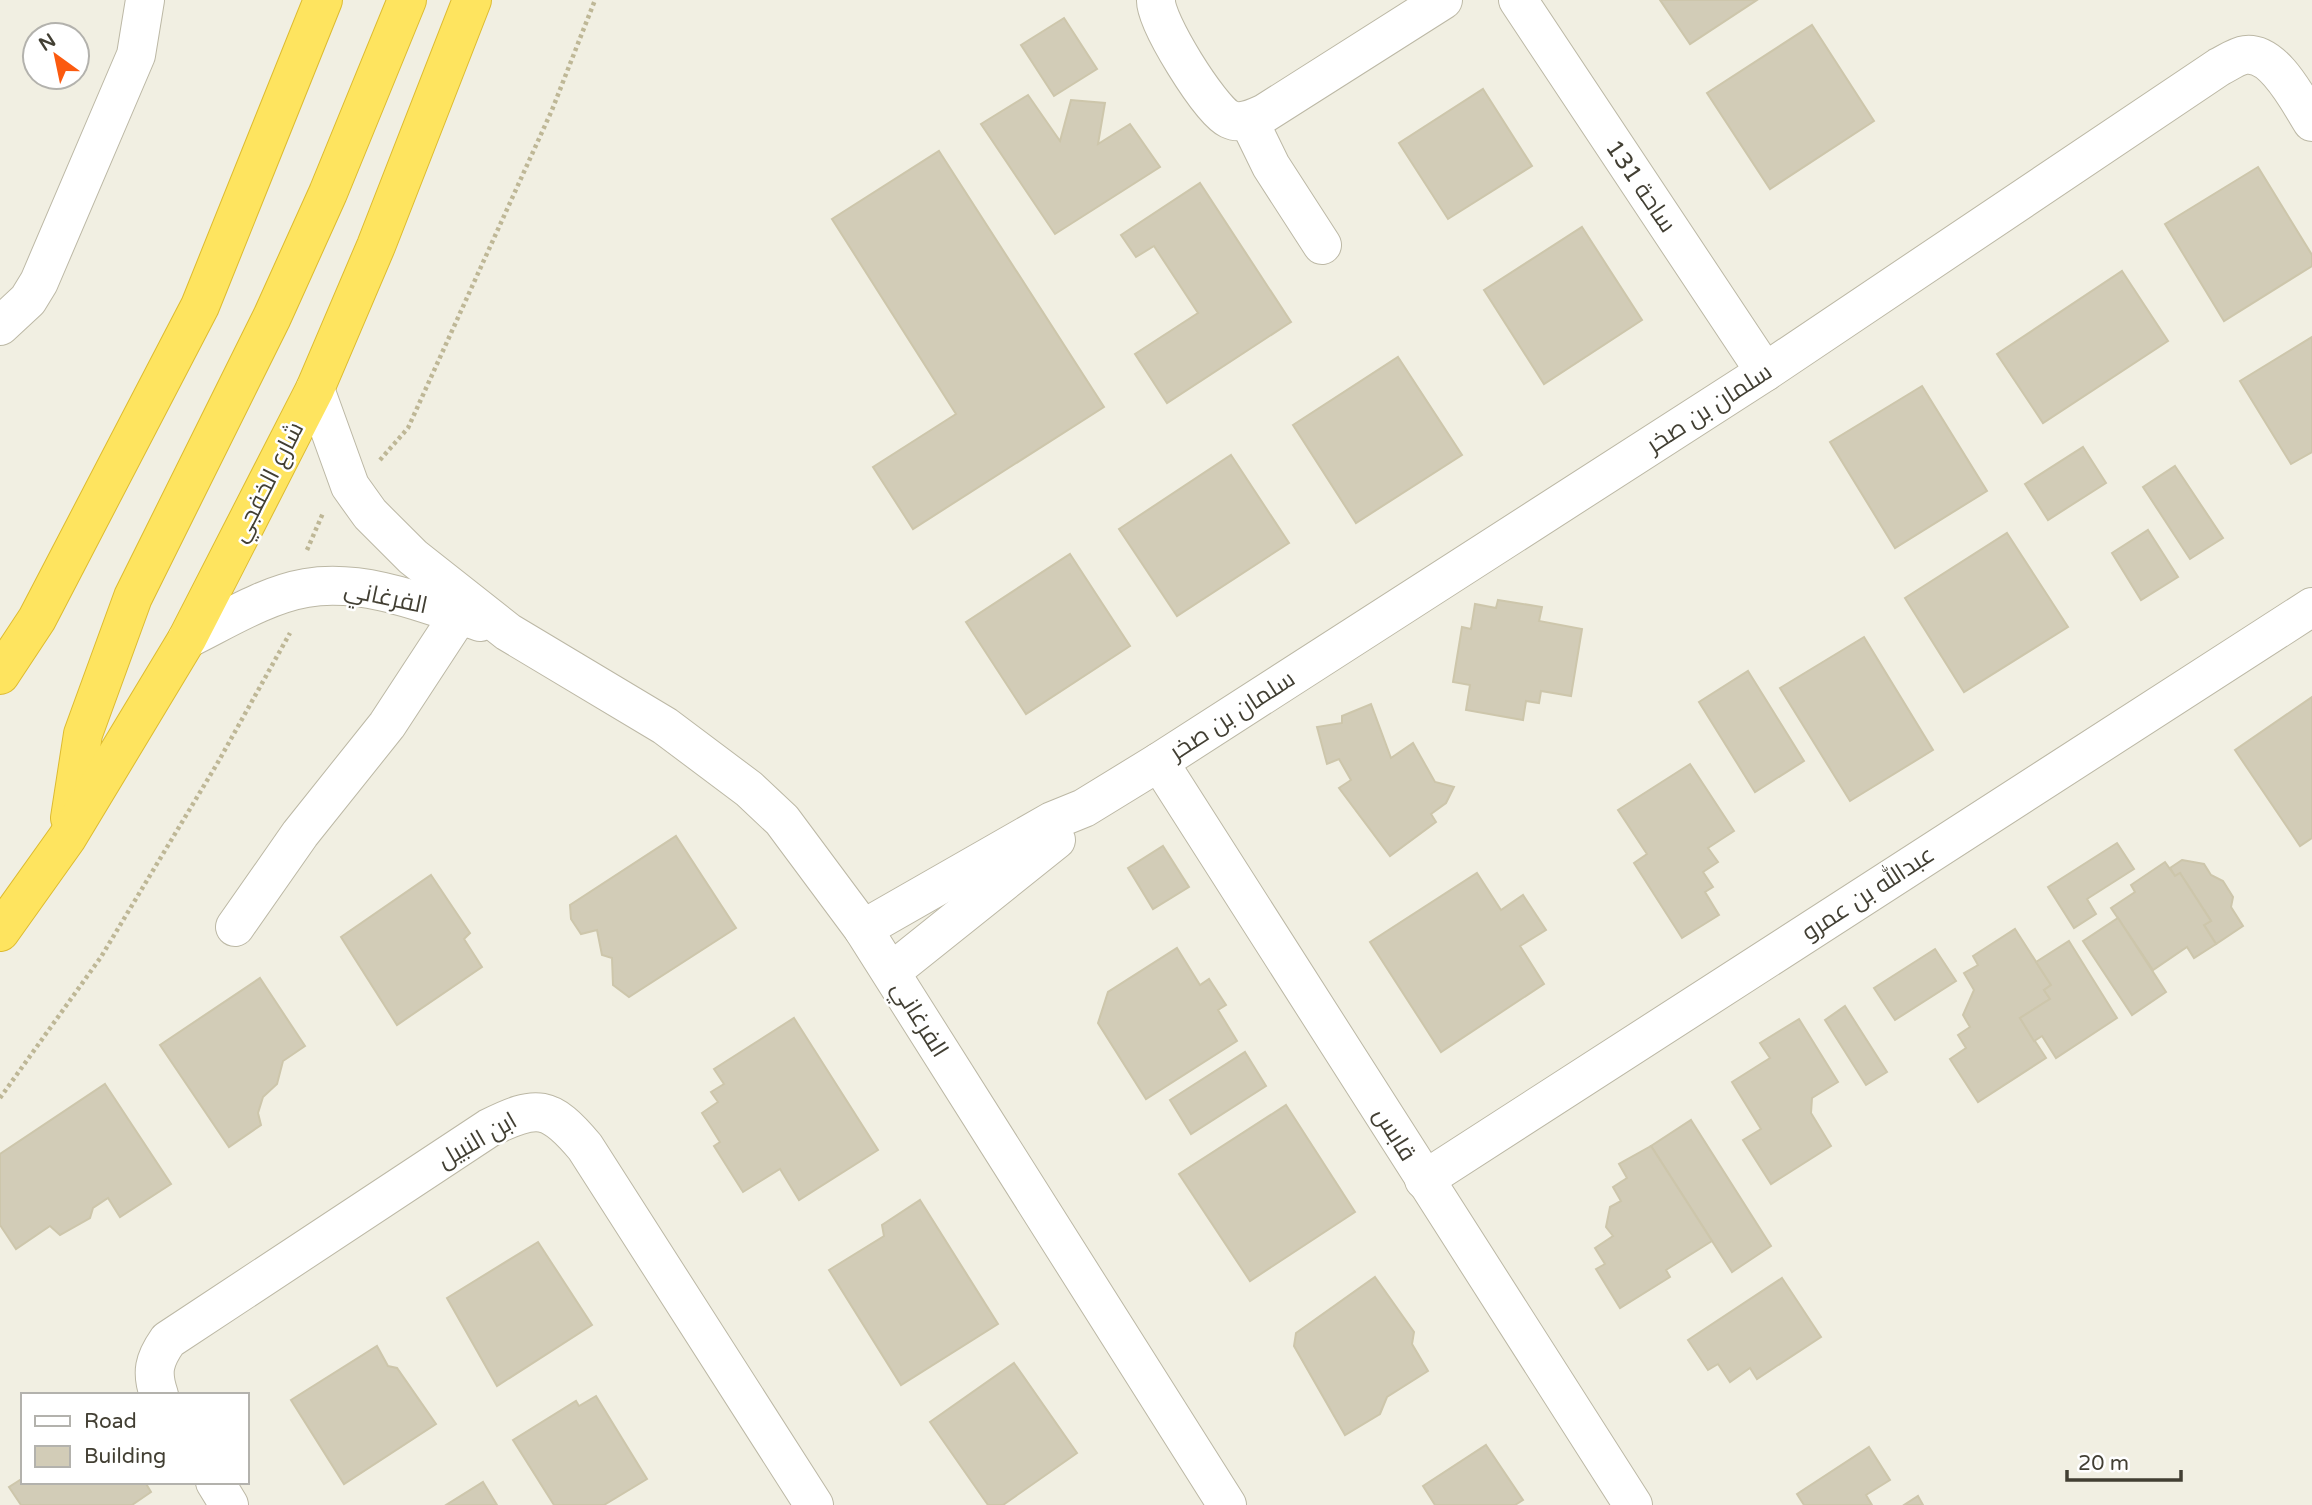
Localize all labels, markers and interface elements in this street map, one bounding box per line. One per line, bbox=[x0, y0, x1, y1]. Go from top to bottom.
north arrow bbox=[21, 21, 91, 91]
text: N bbox=[35, 29, 60, 56]
street label: ساحة 131 bbox=[1599, 134, 1682, 238]
street label: سلمان بن صخر bbox=[1640, 357, 1777, 461]
street label: شارع الخفجي bbox=[225, 417, 314, 549]
street label: الفرغاني bbox=[341, 575, 430, 624]
street label: سلمان بن صخر bbox=[1163, 664, 1300, 768]
street label: عبدالله بن عمرو bbox=[1795, 838, 1940, 947]
street label: الفرغاني bbox=[881, 976, 954, 1065]
street label: قابس bbox=[1367, 1102, 1422, 1167]
street label: ابن النبيل bbox=[432, 1106, 522, 1175]
legend bbox=[21, 1393, 248, 1484]
text: Road bbox=[84, 1409, 137, 1434]
scale bar bbox=[2067, 1438, 2181, 1482]
text: Building bbox=[84, 1444, 166, 1469]
text: 20 m bbox=[2078, 1451, 2129, 1476]

